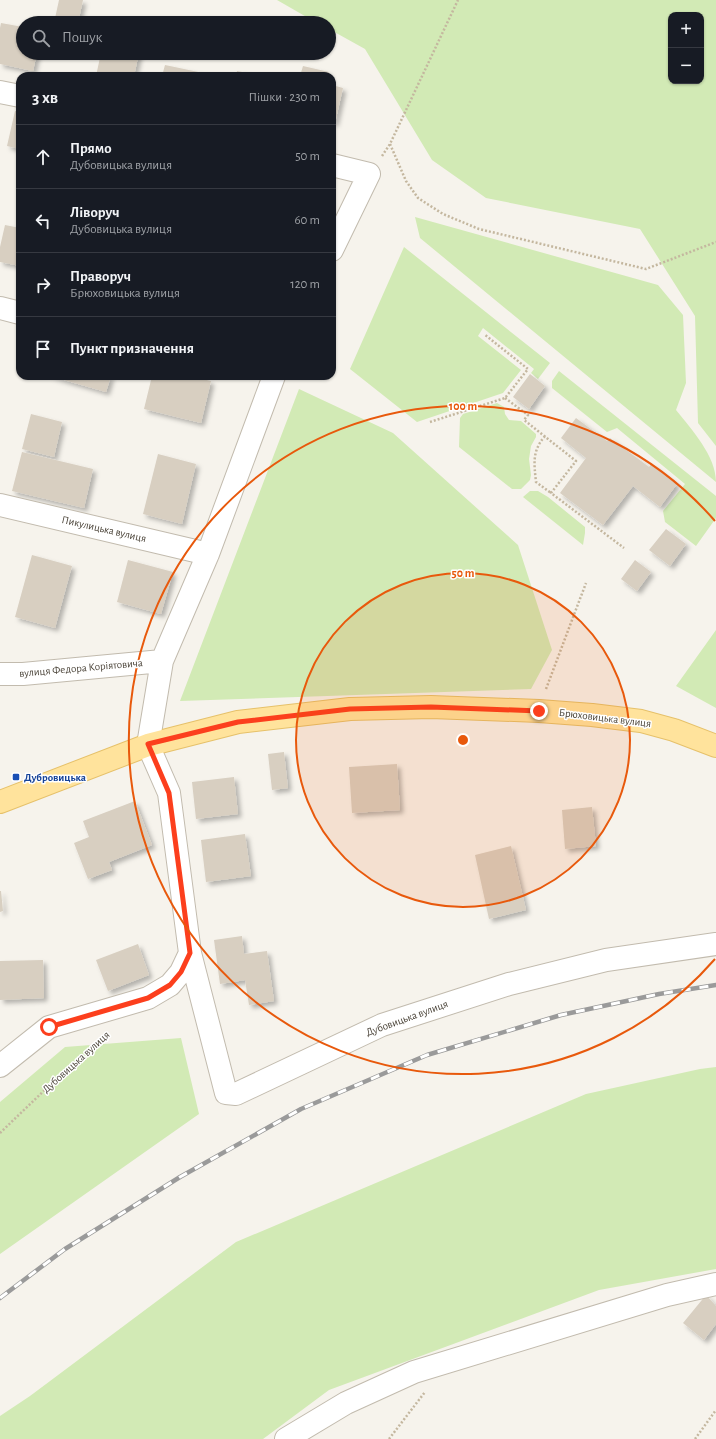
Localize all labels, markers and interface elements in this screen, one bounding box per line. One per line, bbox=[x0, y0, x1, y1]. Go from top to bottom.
map controls bbox=[668, 12, 704, 84]
button: + bbox=[668, 12, 704, 48]
search box bbox=[16, 16, 336, 60]
icon: search bbox=[30, 27, 52, 49]
text: Пошук bbox=[62, 30, 102, 45]
button: − bbox=[668, 48, 704, 84]
text: 3 хв bbox=[32, 89, 58, 106]
text: Пішки · 230 m bbox=[249, 91, 320, 104]
text: Прямо bbox=[70, 141, 112, 156]
icon: ahead bbox=[32, 146, 54, 168]
text: 50 m bbox=[295, 150, 320, 163]
text: Дубовицька вулиця bbox=[70, 159, 172, 172]
text: Ліворуч bbox=[70, 205, 120, 220]
icon: left bbox=[32, 210, 54, 232]
text: 60 m bbox=[294, 214, 320, 227]
text: Дубовицька вулиця bbox=[70, 223, 172, 236]
text: Праворуч bbox=[70, 269, 131, 284]
icon: right bbox=[32, 274, 54, 296]
text: 120 m bbox=[290, 278, 320, 291]
text: Брюховицька вулиця bbox=[70, 287, 180, 300]
icon: arrive bbox=[32, 338, 54, 360]
text: Пункт призначення bbox=[70, 341, 194, 356]
text: 100 m bbox=[449, 400, 477, 412]
street label: Пикулицька вулиця bbox=[61, 514, 147, 544]
text: 50 m bbox=[452, 567, 475, 579]
street label: вулиця Федора Коріятовича bbox=[19, 657, 143, 679]
route end bbox=[530, 702, 548, 720]
street label: Брюховицька вулиця bbox=[558, 707, 652, 729]
centre of rings bbox=[456, 733, 470, 747]
marker: Дубровицька bbox=[11, 772, 21, 782]
place label: Дубровицька bbox=[24, 772, 86, 783]
street label: Дубовицька вулиця bbox=[365, 998, 449, 1038]
route start bbox=[40, 1018, 58, 1036]
street label: Дубовицька вулиця bbox=[40, 1029, 112, 1095]

